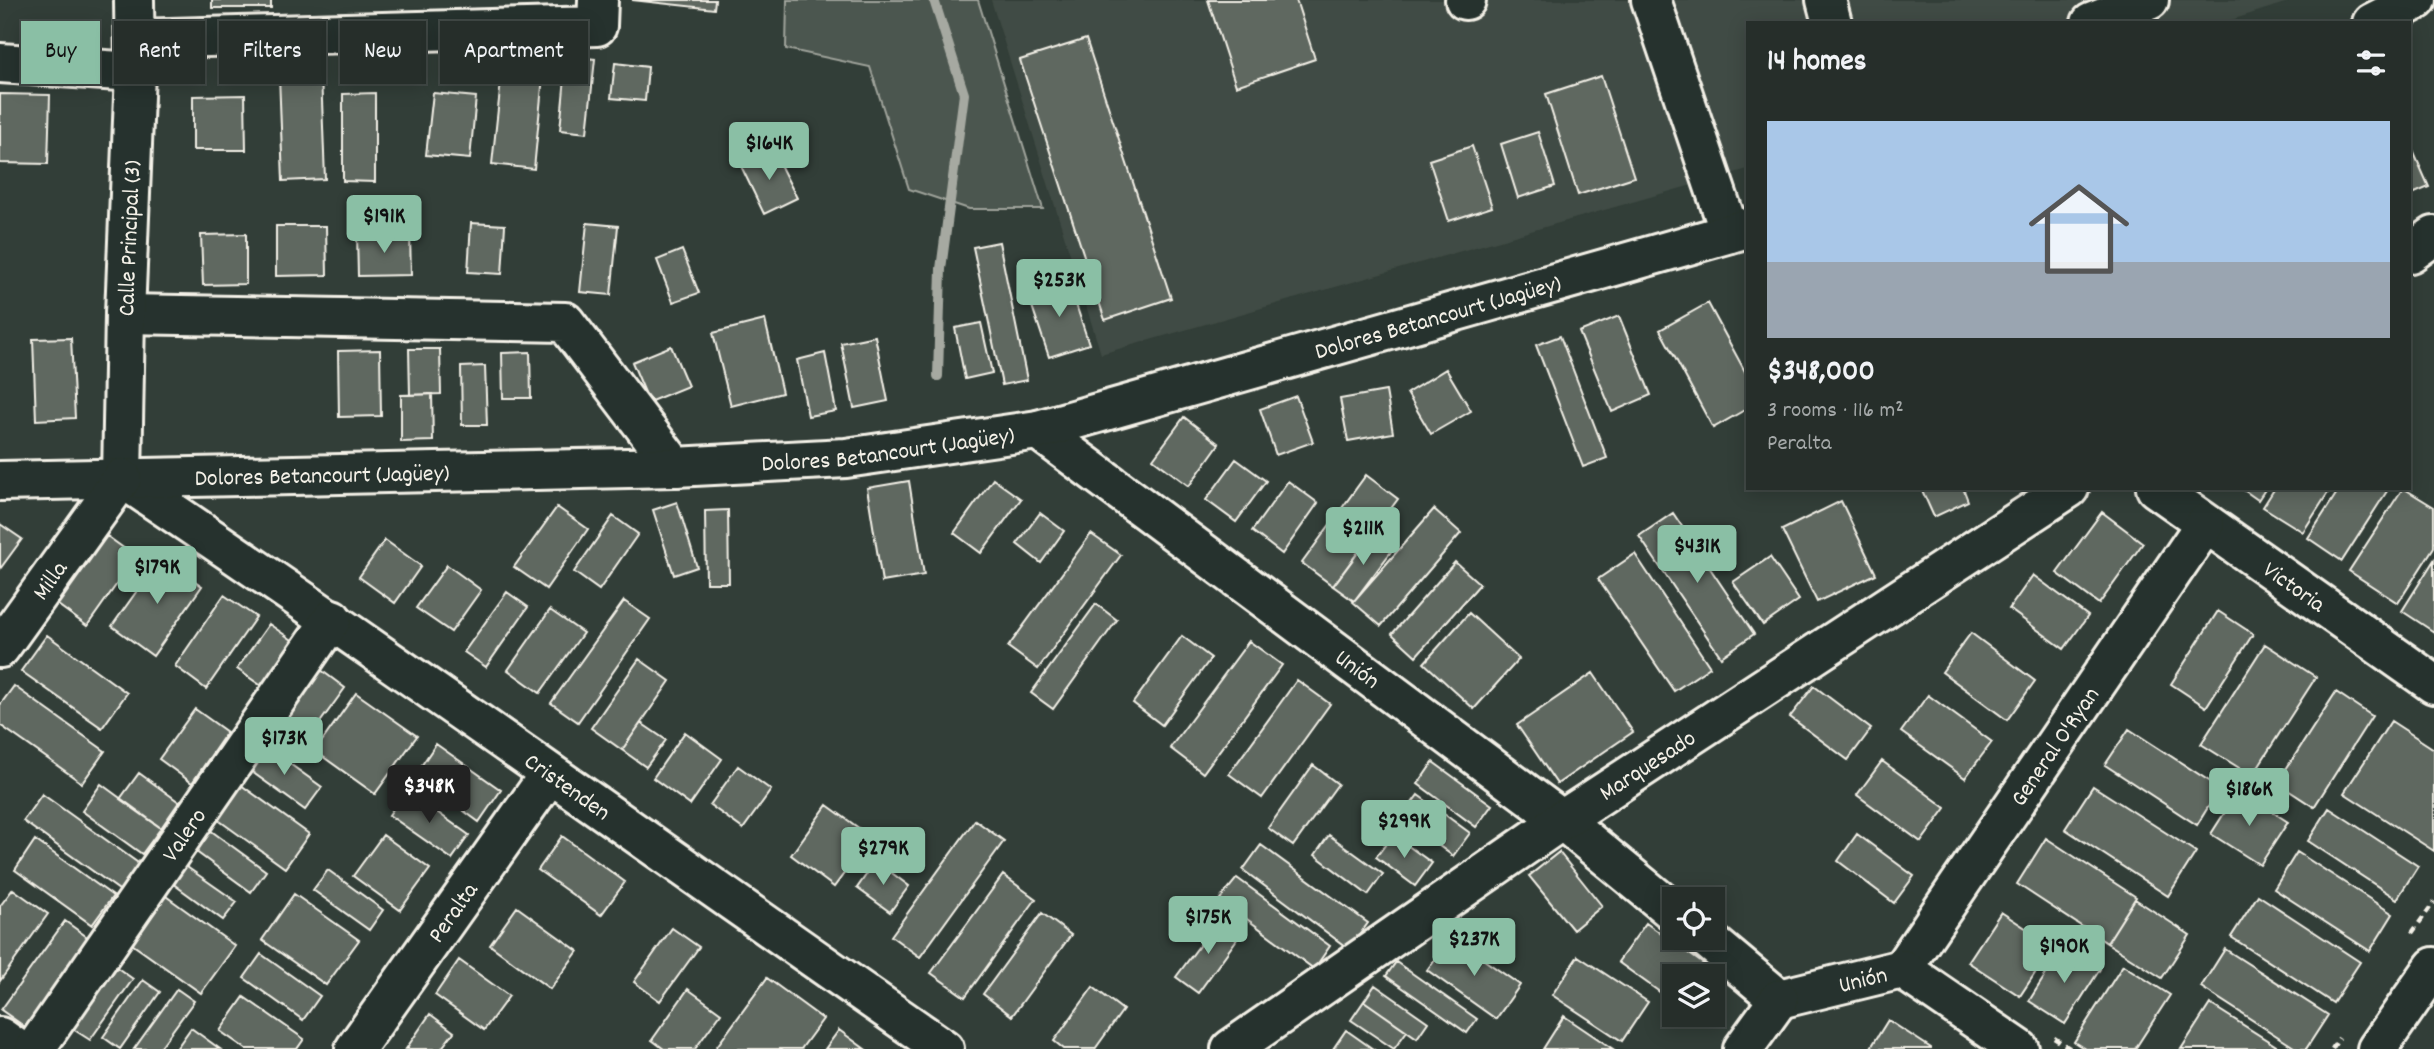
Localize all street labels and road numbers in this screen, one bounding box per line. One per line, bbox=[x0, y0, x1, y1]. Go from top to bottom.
street label: Calle Principal (3) bbox=[111, 159, 151, 317]
street label: Dolores Betancourt (Jagüey) bbox=[1311, 268, 1566, 370]
street label: Dolores Betancourt (Jagüey) bbox=[761, 420, 1017, 482]
street label: Dolores Betancourt (Jagüey) bbox=[194, 458, 450, 497]
street label: Milla bbox=[26, 554, 78, 608]
street label: Victoria bbox=[2255, 554, 2332, 623]
street label: Unión bbox=[1327, 642, 1386, 699]
street label: General O'Ryan bbox=[2004, 681, 2109, 814]
street label: Marquesado bbox=[1594, 723, 1704, 811]
street label: Cristenden bbox=[516, 746, 617, 831]
street label: Valero bbox=[155, 802, 216, 870]
street label: Peralta bbox=[421, 876, 488, 951]
street label: Unión bbox=[1835, 959, 1891, 1004]

